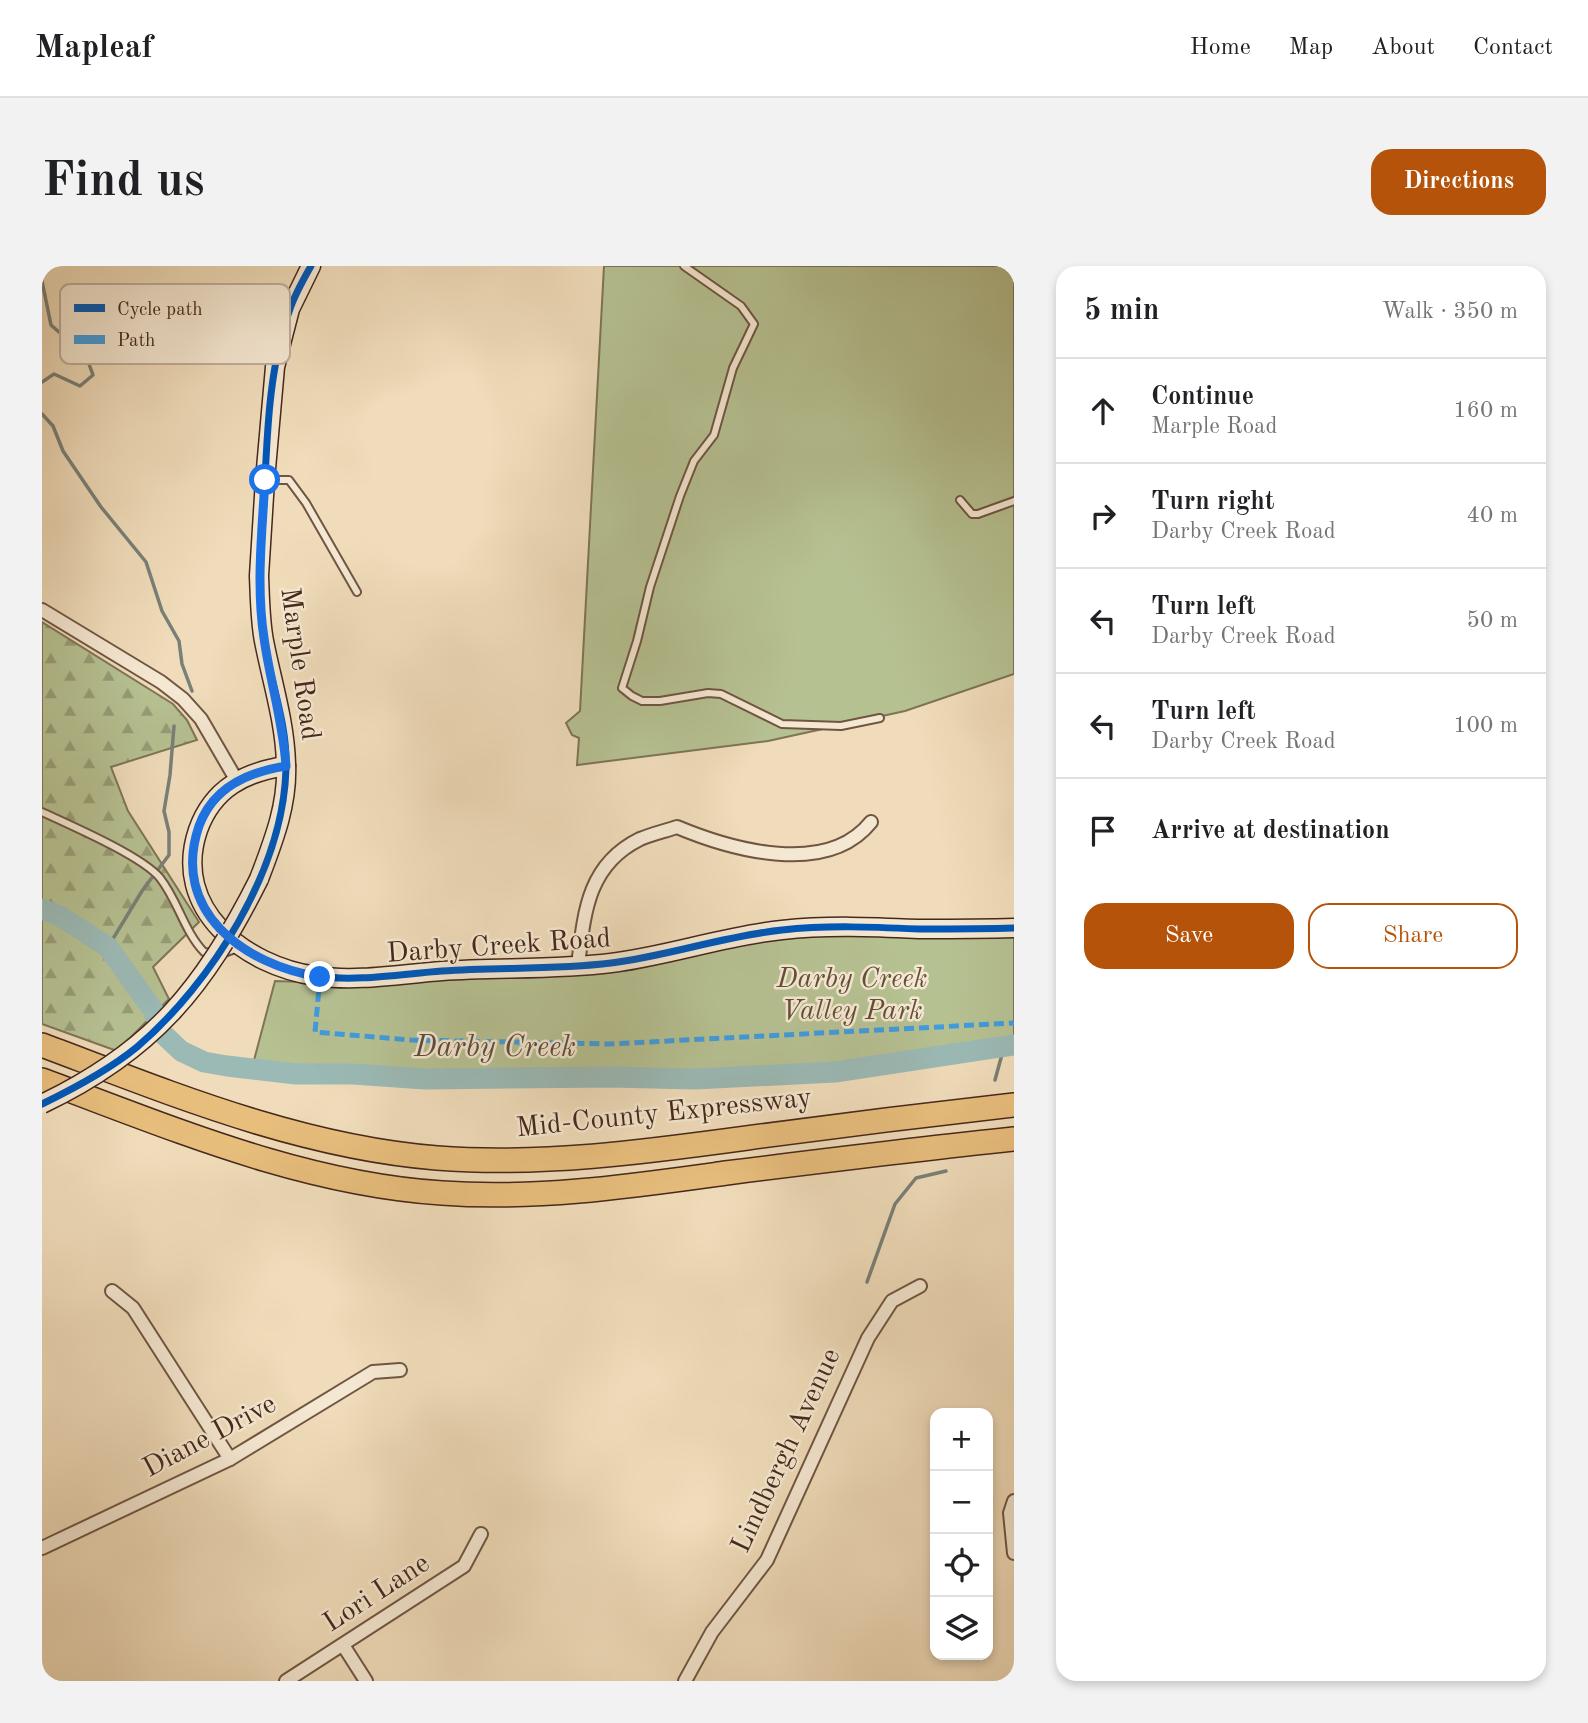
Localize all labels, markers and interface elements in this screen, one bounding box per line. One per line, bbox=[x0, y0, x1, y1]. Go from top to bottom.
text: Mapleaf bbox=[35, 32, 153, 65]
text: Home bbox=[1190, 36, 1251, 60]
text: Map bbox=[1289, 36, 1333, 60]
text: About bbox=[1371, 36, 1435, 60]
text: Contact bbox=[1473, 36, 1553, 60]
button: Directions bbox=[1371, 149, 1546, 215]
text: Find us bbox=[42, 158, 205, 207]
legend bbox=[60, 284, 290, 364]
text: 5 min bbox=[1084, 296, 1159, 326]
text: Walk · 350 m bbox=[1382, 300, 1518, 323]
text: Cycle path bbox=[117, 301, 203, 320]
text: Path bbox=[117, 332, 155, 351]
text: Continue bbox=[1151, 384, 1254, 410]
icon: ahead bbox=[1084, 392, 1122, 430]
text: 160 m bbox=[1453, 399, 1518, 422]
text: Marple Road bbox=[1151, 415, 1277, 438]
route start bbox=[249, 464, 280, 495]
text: Turn right bbox=[1151, 489, 1274, 515]
icon: right bbox=[1084, 497, 1122, 535]
text: 40 m bbox=[1467, 504, 1518, 527]
text: Darby Creek Road bbox=[1151, 520, 1336, 543]
street label: Marple Road bbox=[274, 586, 324, 742]
text: Turn left bbox=[1151, 594, 1256, 620]
icon: left bbox=[1084, 602, 1122, 640]
text: 50 m bbox=[1467, 609, 1518, 632]
text: Darby Creek Road bbox=[1151, 625, 1336, 648]
text: Turn left bbox=[1151, 699, 1256, 725]
icon: left bbox=[1084, 707, 1122, 745]
text: 100 m bbox=[1453, 714, 1518, 737]
text: Darby Creek Road bbox=[1151, 730, 1336, 753]
icon: arrive bbox=[1084, 812, 1122, 850]
text: Arrive at destination bbox=[1151, 818, 1390, 844]
button: Save bbox=[1084, 903, 1294, 969]
button: Share bbox=[1308, 903, 1518, 969]
street label: Darby Creek Road bbox=[386, 925, 612, 969]
route end bbox=[304, 961, 335, 992]
park label: Darby Creek Valley Park bbox=[775, 966, 928, 1026]
water label: Darby Creek bbox=[413, 1033, 576, 1063]
street label: Mid-County Expressway bbox=[515, 1085, 813, 1143]
street label: Lindbergh Avenue bbox=[727, 1345, 847, 1557]
street label: Diane Drive bbox=[139, 1390, 281, 1484]
map controls bbox=[930, 1408, 993, 1660]
button: + bbox=[930, 1408, 993, 1471]
button: − bbox=[930, 1471, 993, 1534]
button: locate bbox=[930, 1534, 993, 1597]
street label: Lori Lane bbox=[319, 1550, 435, 1638]
button: layers bbox=[930, 1597, 993, 1660]

